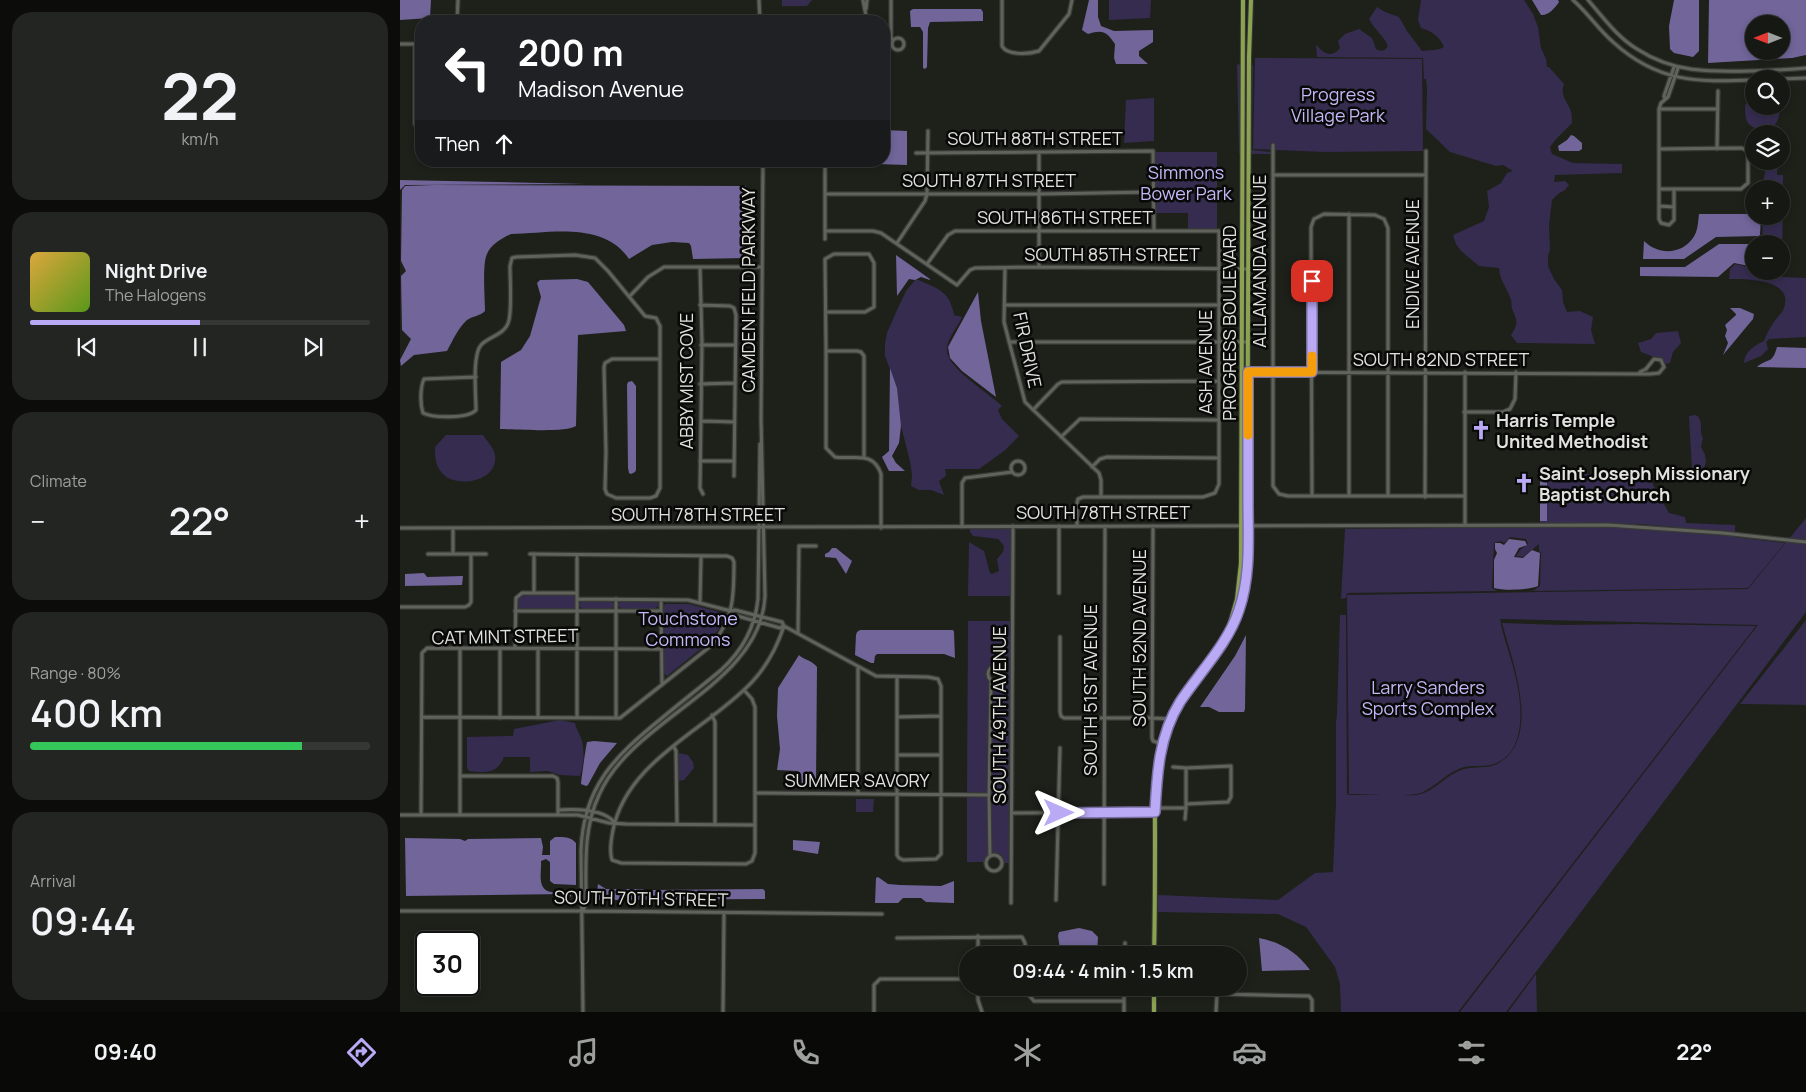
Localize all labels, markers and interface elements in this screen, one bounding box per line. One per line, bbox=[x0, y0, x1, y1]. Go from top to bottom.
north arrow bbox=[1745, 15, 1790, 60]
map controls bbox=[1745, 15, 1790, 280]
text: 200 m bbox=[518, 29, 623, 77]
icon: left bbox=[435, 35, 500, 100]
text: 22 bbox=[161, 51, 239, 140]
button: search bbox=[1745, 70, 1790, 115]
text: Madison Avenue bbox=[518, 74, 684, 104]
park label: Progress Village Park bbox=[1291, 82, 1386, 127]
button: layers bbox=[1745, 125, 1790, 170]
street label: SOUTH 88TH STREET bbox=[947, 126, 1123, 150]
text: km/h bbox=[181, 128, 219, 150]
icon: ahead bbox=[490, 130, 518, 158]
text: Then bbox=[435, 131, 480, 157]
park label: Simmons Bower Park bbox=[1140, 160, 1233, 205]
street label: SOUTH 87TH STREET bbox=[902, 168, 1076, 192]
street label: ALLAMANDA AVENUE bbox=[1247, 174, 1271, 348]
button: + bbox=[1745, 180, 1790, 225]
street label: CAMDEN FIELD PARKWAY bbox=[736, 186, 760, 393]
street label: ENDIVE AVENUE bbox=[1400, 199, 1424, 329]
street label: SOUTH 86TH STREET bbox=[977, 205, 1153, 229]
street label: PROGRESS BOULEVARD bbox=[1217, 225, 1241, 421]
button: − bbox=[1745, 235, 1790, 280]
street label: SOUTH 85TH STREET bbox=[1024, 242, 1200, 266]
text: Night Drive bbox=[105, 258, 207, 284]
pin bbox=[1291, 260, 1333, 302]
icon: arrive bbox=[1298, 267, 1326, 295]
text: The Halogens bbox=[105, 284, 206, 306]
street label: FIR DRIVE bbox=[1008, 310, 1048, 390]
street label: ASH AVENUE bbox=[1193, 310, 1217, 414]
street label: ABBY MIST COVE bbox=[674, 313, 698, 449]
icon: previous bbox=[73, 333, 101, 361]
icon: pause bbox=[186, 333, 214, 361]
icon: next bbox=[299, 333, 327, 361]
street label: SOUTH 82ND STREET bbox=[1353, 347, 1530, 371]
place label: Harris Temple United Methodist bbox=[1496, 408, 1648, 453]
church icon: Harris Temple United Methodist bbox=[1470, 419, 1492, 441]
place label: Saint Joseph Missionary Baptist Church bbox=[1539, 461, 1750, 506]
text: Climate bbox=[30, 470, 87, 492]
church icon: Saint Joseph Missionary Baptist Church bbox=[1513, 472, 1535, 494]
text: 22° bbox=[169, 494, 230, 546]
street label: SOUTH 78TH STREET bbox=[1016, 500, 1190, 524]
text: − bbox=[30, 502, 45, 540]
text: + bbox=[354, 502, 370, 540]
street label: SOUTH 78TH STREET bbox=[611, 502, 785, 526]
street label: SOUTH 52ND AVENUE bbox=[1127, 549, 1151, 727]
street label: SOUTH 51ST AVENUE bbox=[1078, 604, 1102, 776]
park label: Touchstone Commons bbox=[638, 606, 738, 651]
street label: CAT MINT STREET bbox=[432, 623, 579, 649]
street label: SOUTH 49TH AVENUE bbox=[987, 626, 1011, 804]
text: Range · 80% bbox=[30, 662, 121, 684]
park label: Larry Sanders Sports Complex bbox=[1362, 675, 1495, 720]
text: 400 km bbox=[30, 686, 163, 738]
street label: SUMMER SAVORY bbox=[784, 768, 931, 792]
position arrow bbox=[1032, 786, 1084, 838]
text: Arrival bbox=[30, 870, 76, 892]
street label: SOUTH 70TH STREET bbox=[554, 884, 729, 912]
text: 09:44 bbox=[30, 894, 136, 946]
speed limit sign: 30 bbox=[415, 931, 480, 996]
text: 09:44 · 4 min · 1.5 km bbox=[1013, 958, 1193, 984]
icon: directions bbox=[344, 1035, 379, 1070]
icon: music bbox=[566, 1035, 601, 1070]
icon: phone bbox=[788, 1035, 823, 1070]
icon: climate bbox=[1010, 1035, 1045, 1070]
icon: car bbox=[1232, 1035, 1267, 1070]
icon: filters bbox=[1454, 1035, 1489, 1070]
text: 09:40 bbox=[94, 1037, 157, 1067]
text: 22° bbox=[1676, 1037, 1712, 1067]

